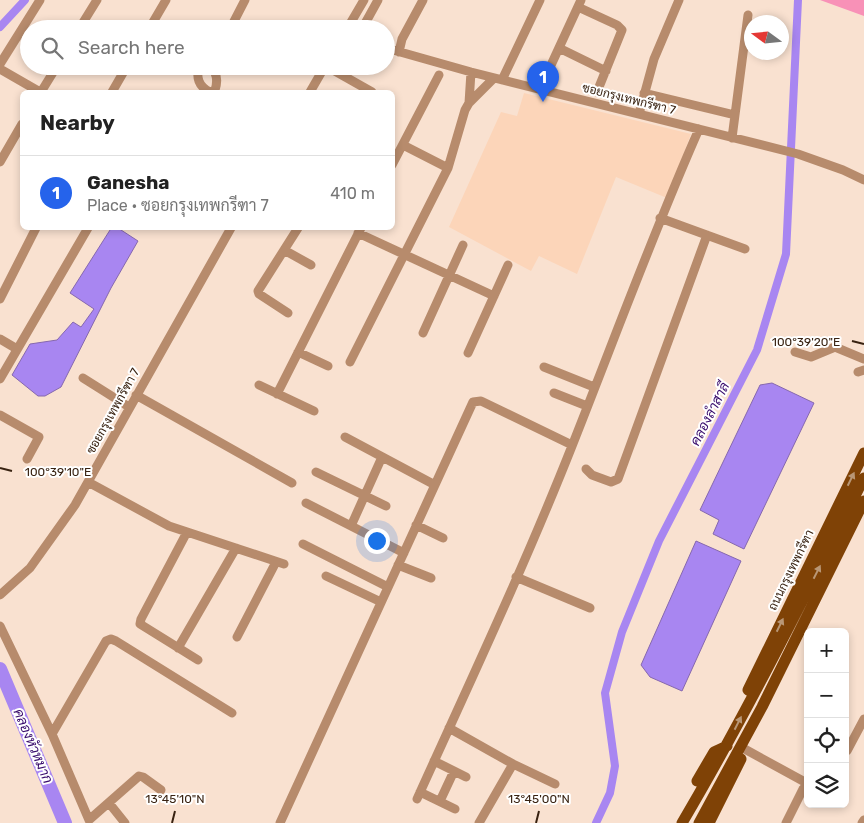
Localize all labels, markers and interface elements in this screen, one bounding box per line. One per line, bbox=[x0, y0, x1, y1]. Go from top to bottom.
north arrow bbox=[744, 15, 789, 60]
search box bbox=[20, 20, 395, 75]
icon: search bbox=[38, 34, 66, 62]
text: Search here bbox=[78, 36, 185, 59]
pin: 1 bbox=[527, 61, 559, 102]
street label: ซอยกรุงเทพกรีฑา 7 bbox=[580, 80, 677, 119]
text: Nearby bbox=[40, 110, 115, 135]
text: Ganesha bbox=[87, 171, 169, 194]
text: 1 bbox=[52, 184, 60, 203]
text: 410 m bbox=[330, 184, 375, 203]
text: Place · ซอยกรุงเทพกรีฑา 7 bbox=[87, 196, 269, 215]
text: 100°39'20"E bbox=[772, 335, 840, 349]
street label: ซอยกรุงเทพกรีฑา 7 bbox=[83, 365, 144, 457]
water label: คลองลำสาลี bbox=[686, 378, 734, 449]
text: 100°39'10"E bbox=[25, 465, 91, 479]
one-way arrow bbox=[847, 472, 855, 486]
street label: ถนนกรุงเทพกรีฑา bbox=[765, 527, 818, 613]
your location bbox=[364, 528, 390, 554]
one-way arrow bbox=[813, 564, 821, 579]
one-way arrow bbox=[776, 618, 784, 632]
map controls bbox=[804, 628, 849, 808]
button: + bbox=[804, 628, 849, 673]
button: − bbox=[804, 673, 849, 718]
water label: คลองหัวหมาก bbox=[10, 706, 56, 786]
one-way arrow bbox=[734, 716, 743, 731]
button: locate bbox=[804, 718, 849, 763]
button: layers bbox=[804, 763, 849, 808]
text: 13°45'10"N bbox=[145, 792, 205, 806]
text: 13°45'00"N bbox=[508, 792, 570, 806]

